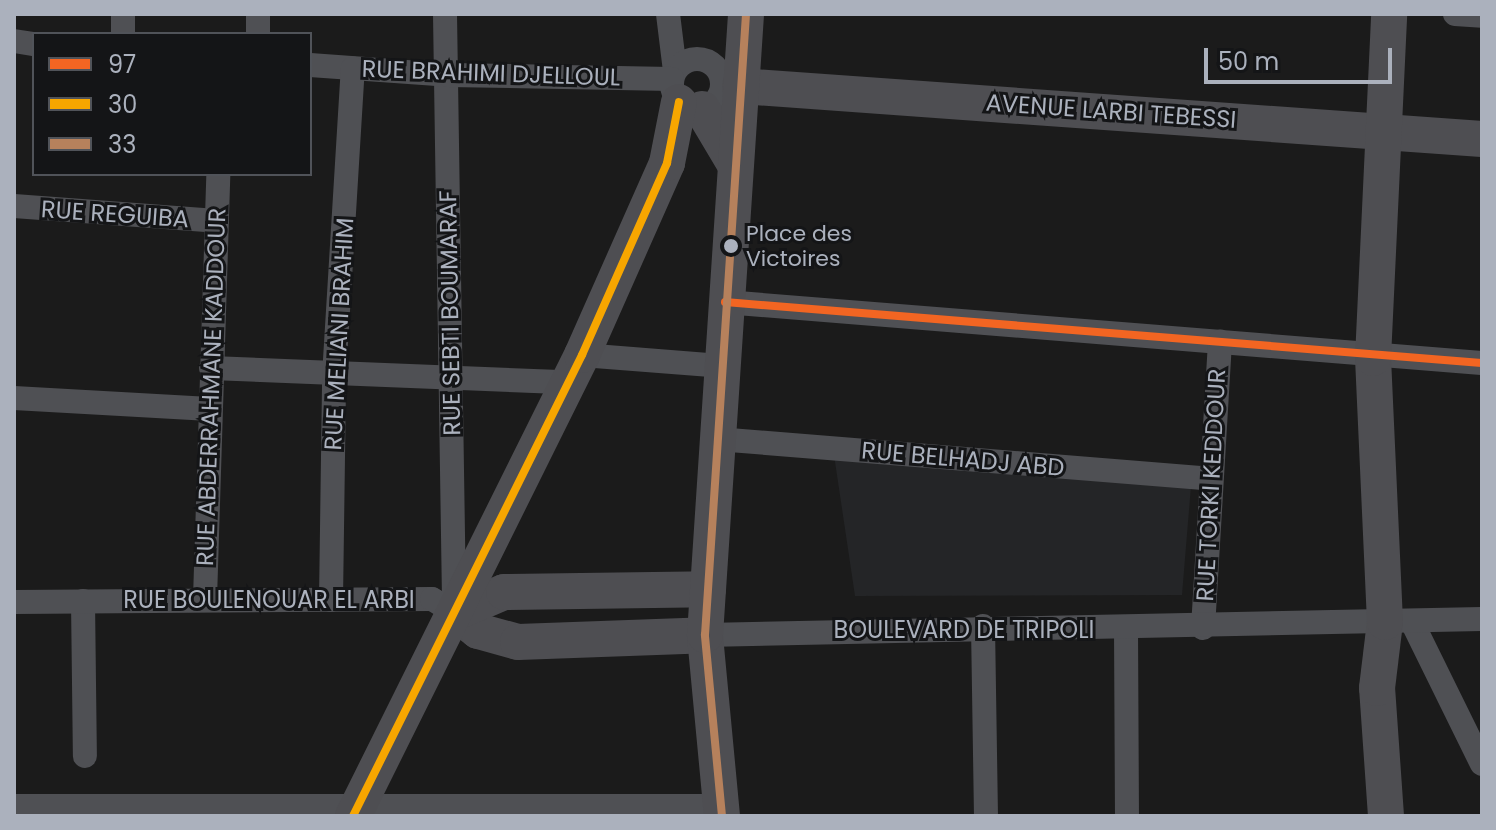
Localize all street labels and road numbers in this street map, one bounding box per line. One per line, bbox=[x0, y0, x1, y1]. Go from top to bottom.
street label: RUE BRAHIMI DJELLOUL bbox=[361, 54, 621, 92]
street label: AVENUE LARBI TEBESSI bbox=[985, 88, 1237, 134]
street label: RUE SEBTI BOUMARAF bbox=[433, 190, 467, 436]
street label: RUE REGUIBA bbox=[40, 194, 190, 234]
street label: RUE ABDERRAHMANE KADDOUR bbox=[190, 207, 232, 567]
street label: RUE MELIANI BRAHIM bbox=[319, 217, 359, 451]
street label: RUE TORKI KEDDOUR bbox=[1191, 368, 1231, 602]
street label: RUE BELHADJ ABD bbox=[860, 436, 1066, 482]
street label: RUE BOULENOUAR EL ARBI bbox=[123, 586, 415, 614]
street label: BOULEVARD DE TRIPOLI bbox=[833, 616, 1095, 644]

